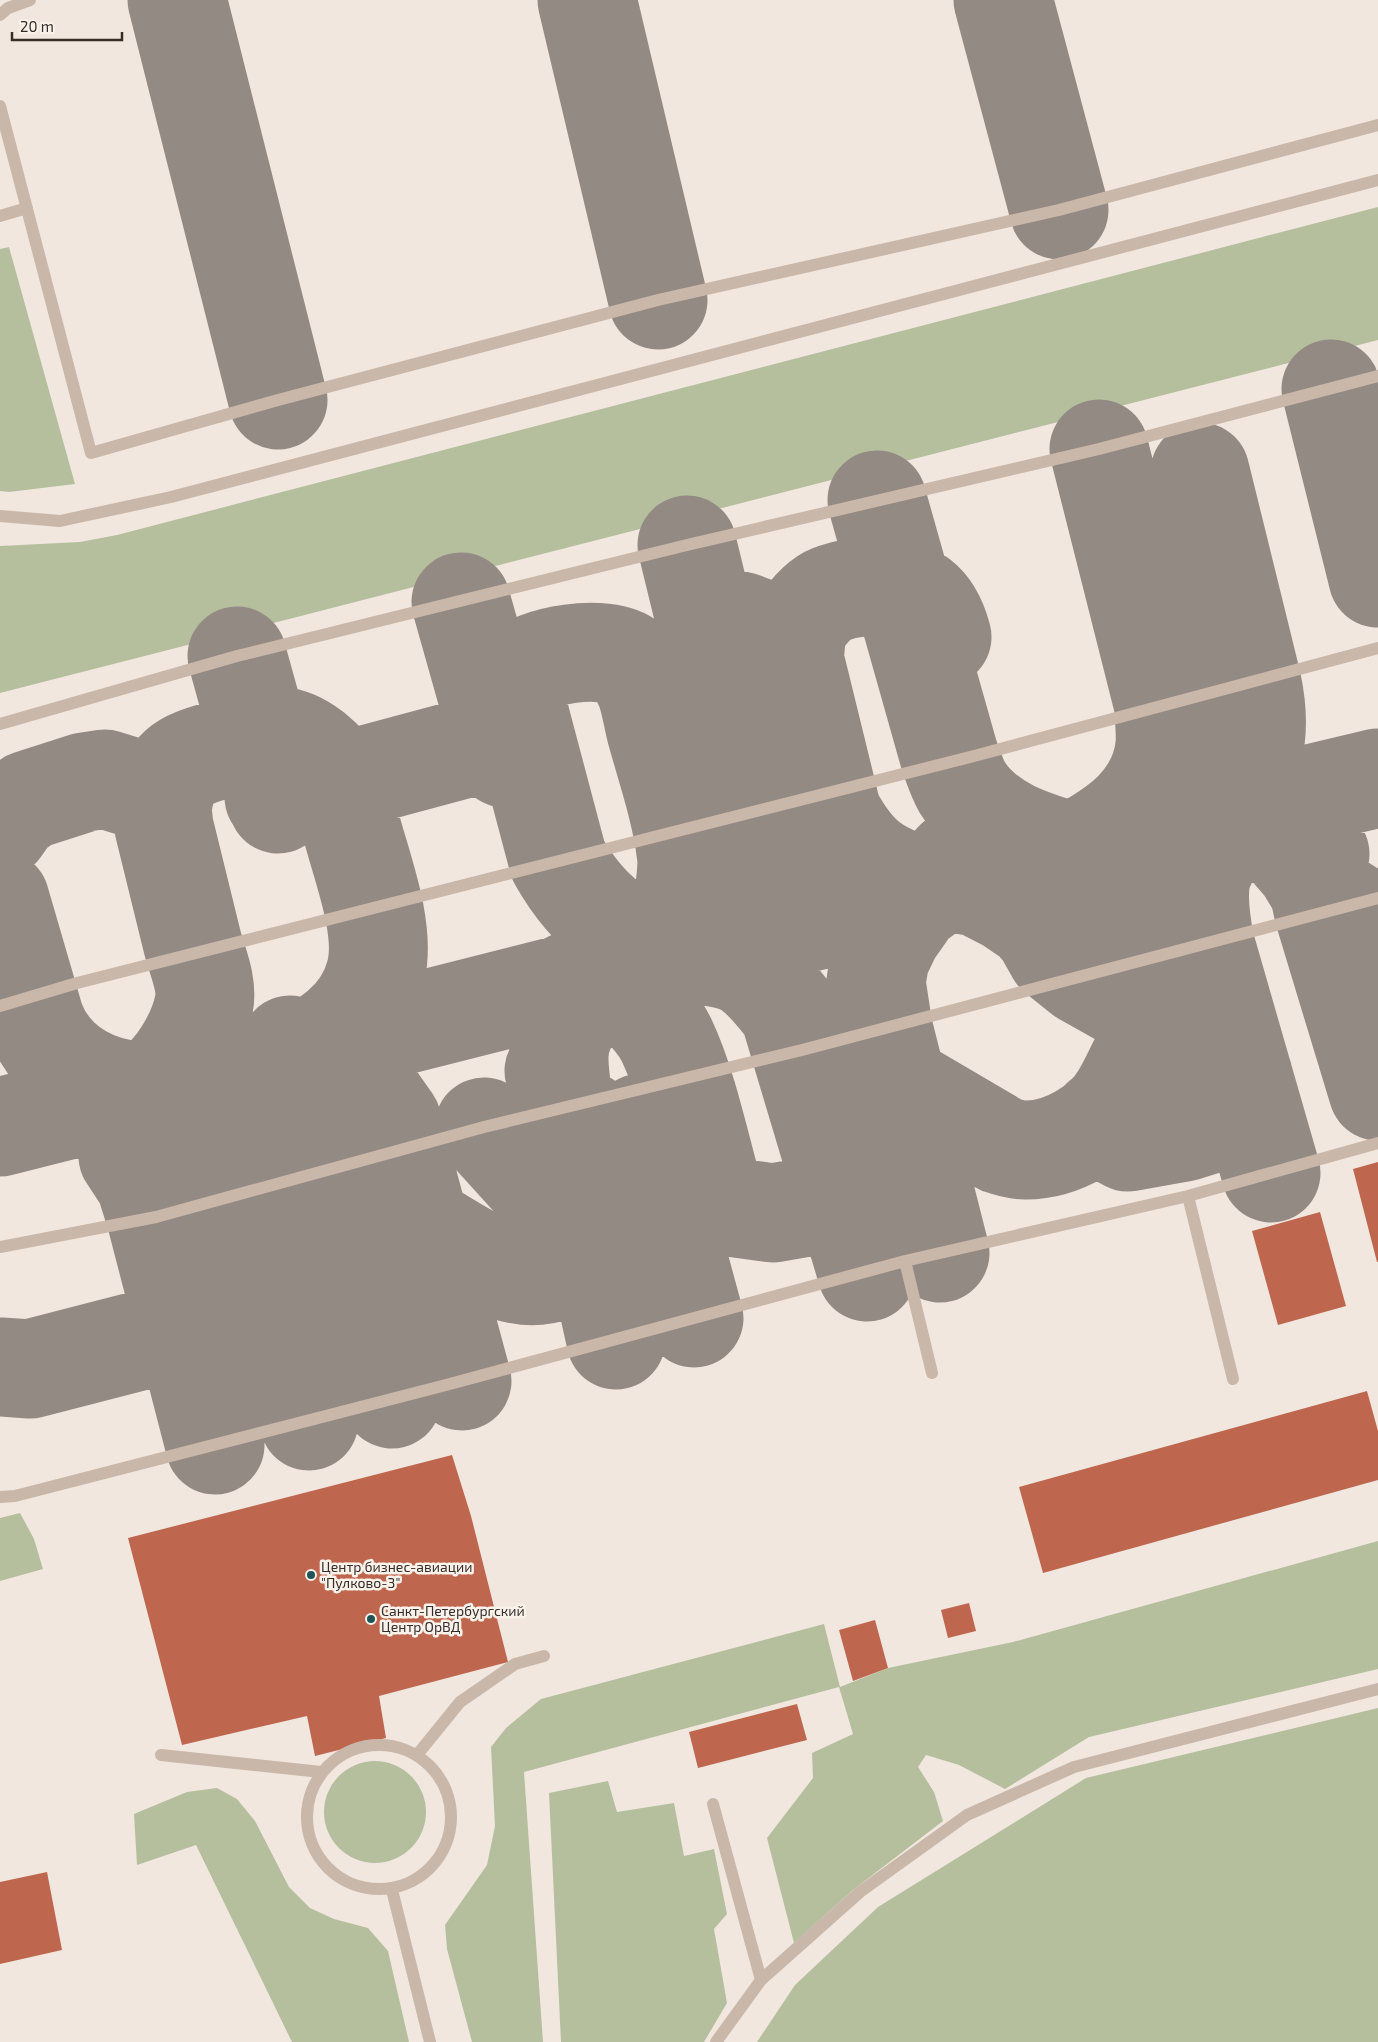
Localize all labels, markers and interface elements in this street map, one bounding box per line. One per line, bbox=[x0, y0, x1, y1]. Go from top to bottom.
scale bar bbox=[12, 10, 122, 42]
text: 20 m bbox=[20, 17, 54, 35]
place label: Центр бизнес-авиации "Пулково-3" bbox=[321, 1558, 472, 1591]
marker: Центр бизнес-авиации "Пулково-3" bbox=[305, 1569, 317, 1581]
place label: Санкт-Петербургский Центр ОрВД bbox=[381, 1602, 525, 1635]
marker: Санкт-Петербургский Центр ОрВД bbox=[365, 1613, 377, 1625]

